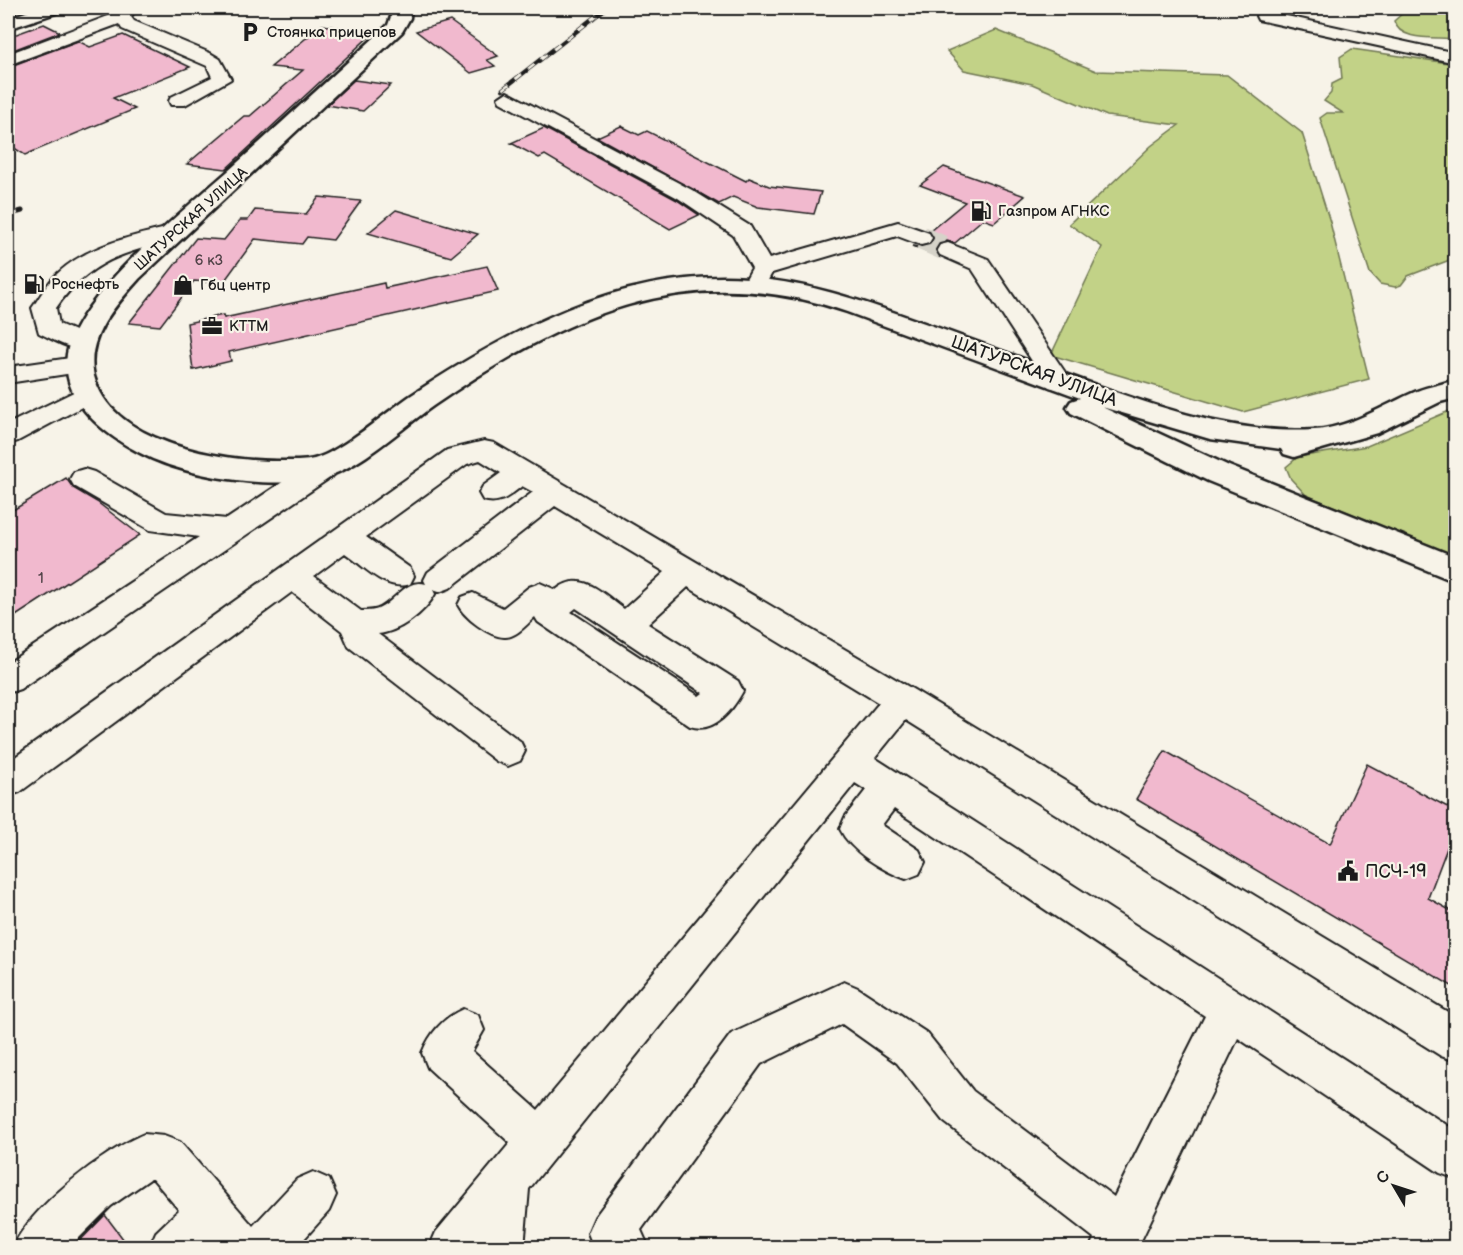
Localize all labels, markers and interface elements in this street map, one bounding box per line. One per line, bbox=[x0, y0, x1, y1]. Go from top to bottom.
parking icon: Стоянка прицепов bbox=[238, 20, 262, 44]
place label: Стоянка прицепов bbox=[267, 23, 396, 42]
street label: ШАТУРСКАЯ УЛИЦА bbox=[130, 162, 252, 275]
fuel station icon: Газпром АГНКС bbox=[969, 199, 993, 223]
place label: Газпром АГНКС bbox=[998, 202, 1109, 221]
house number: 6 к3 bbox=[195, 252, 223, 269]
fuel station icon: Роснефть bbox=[22, 272, 46, 296]
shop icon: Гбц центр bbox=[171, 273, 195, 297]
place label: Роснефть bbox=[51, 275, 120, 294]
place label: Гбц центр bbox=[200, 276, 271, 295]
office icon: КТТМ bbox=[200, 314, 224, 338]
place label: КТТМ bbox=[229, 317, 269, 336]
street label: ШАТУРСКАЯ УЛИЦА bbox=[948, 331, 1120, 411]
house number: 1 bbox=[38, 569, 44, 588]
public building icon: ПСЧ-19 bbox=[1336, 859, 1360, 883]
place label: ПСЧ-19 bbox=[1365, 861, 1427, 882]
north arrow bbox=[1364, 1156, 1424, 1216]
text: С bbox=[1373, 1167, 1394, 1188]

